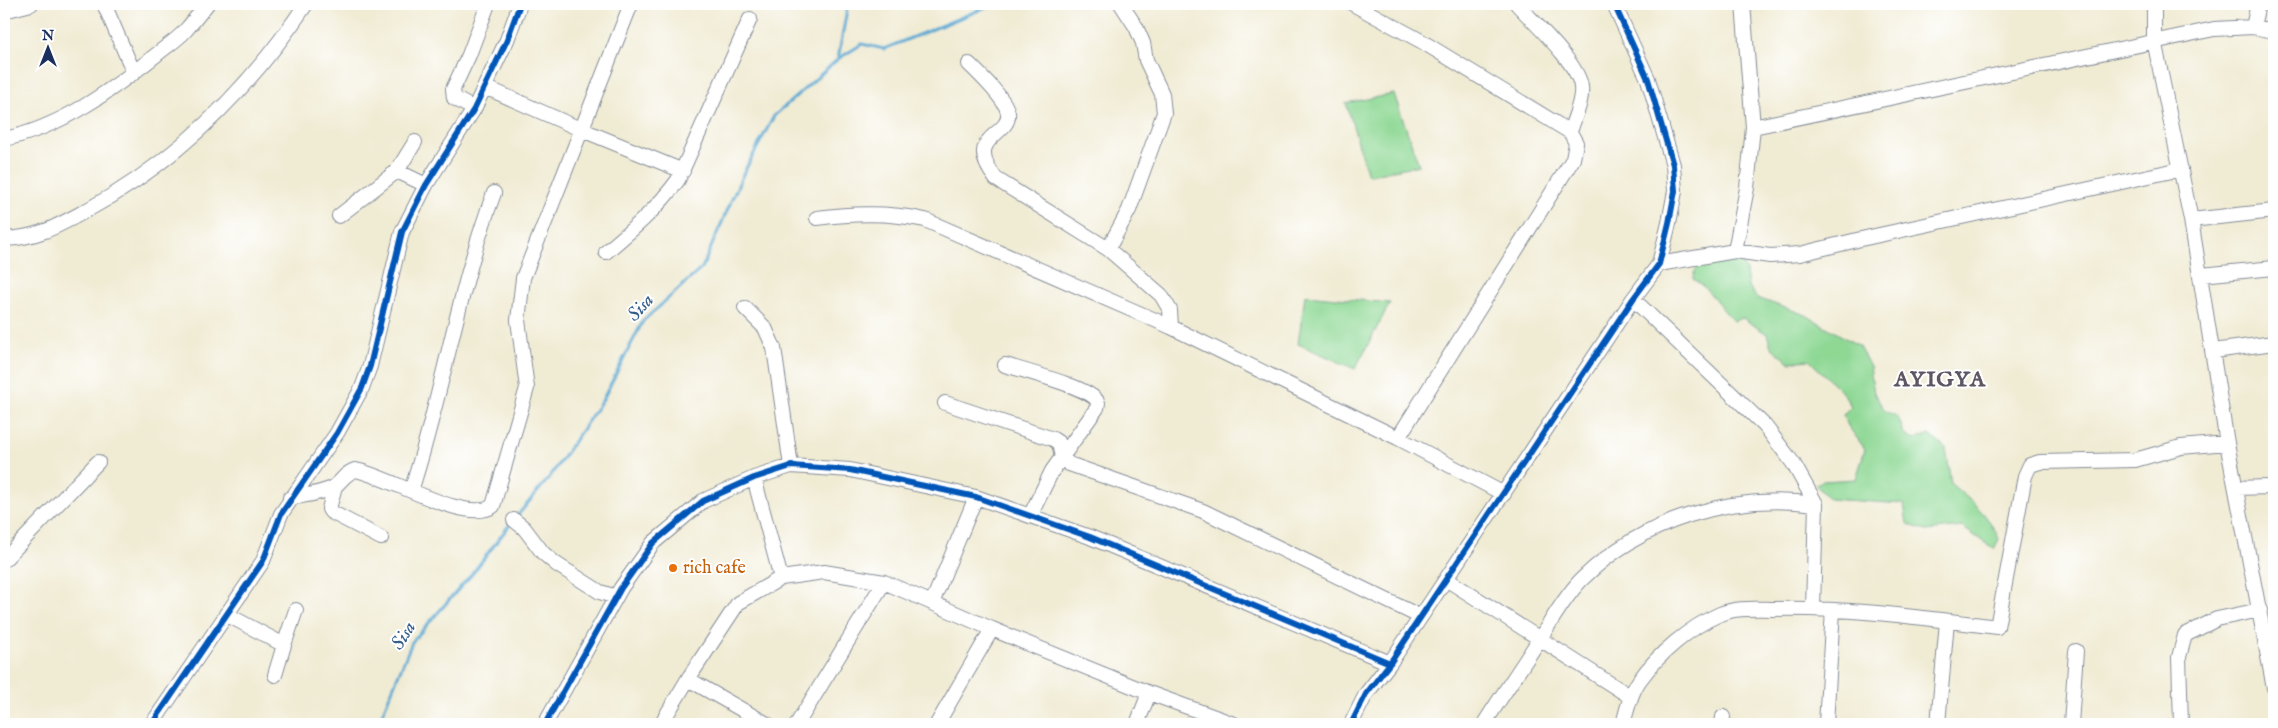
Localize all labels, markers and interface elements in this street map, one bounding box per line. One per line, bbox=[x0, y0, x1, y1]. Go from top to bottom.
north arrow bbox=[22, 22, 72, 72]
text: N bbox=[41, 27, 54, 45]
water label: Sisa bbox=[622, 289, 660, 327]
district label: AYIGYA bbox=[1893, 366, 1986, 394]
place label: rich cafe bbox=[683, 557, 746, 580]
marker: rich cafe bbox=[667, 562, 679, 574]
water label: Sisa bbox=[386, 617, 422, 655]

